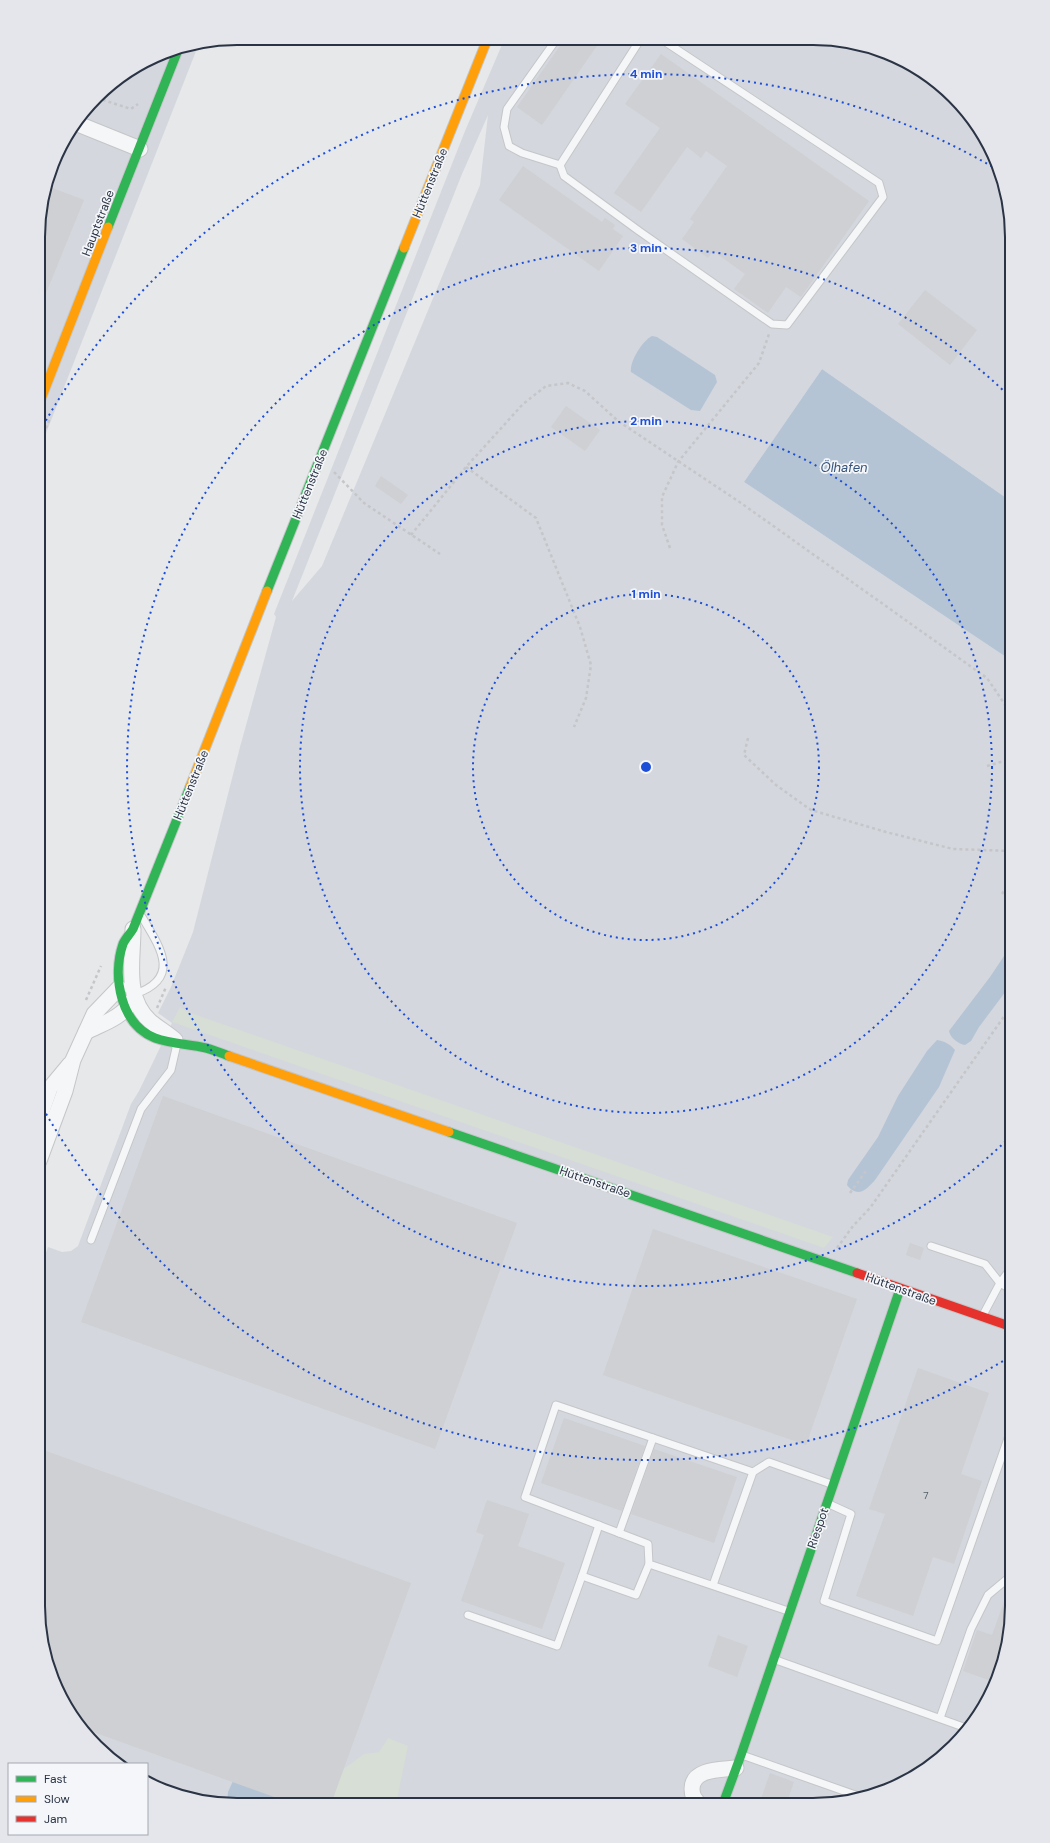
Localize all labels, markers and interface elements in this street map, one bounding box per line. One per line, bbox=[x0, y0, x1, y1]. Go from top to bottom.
text: 4 min bbox=[630, 66, 662, 82]
street label: Hüttenstraße bbox=[409, 146, 451, 220]
street label: Hauptstraße bbox=[78, 187, 118, 258]
text: 3 min bbox=[630, 240, 662, 256]
text: 2 min bbox=[630, 413, 662, 429]
street label: Hüttenstraße bbox=[289, 447, 331, 521]
water label: Ölhafen bbox=[820, 459, 868, 476]
text: 1 min bbox=[631, 586, 661, 602]
street label: Hüttenstraße bbox=[170, 748, 212, 822]
centre of rings bbox=[639, 760, 653, 774]
street label: Hüttenstraße bbox=[557, 1162, 633, 1202]
street label: Hüttenstraße bbox=[863, 1269, 939, 1309]
house number: 7 bbox=[923, 1489, 929, 1502]
street label: Riespot bbox=[804, 1505, 832, 1550]
legend bbox=[8, 1763, 148, 1835]
text: Fast bbox=[44, 1771, 67, 1787]
text: Slow bbox=[44, 1791, 70, 1807]
text: Jam bbox=[44, 1811, 67, 1827]

